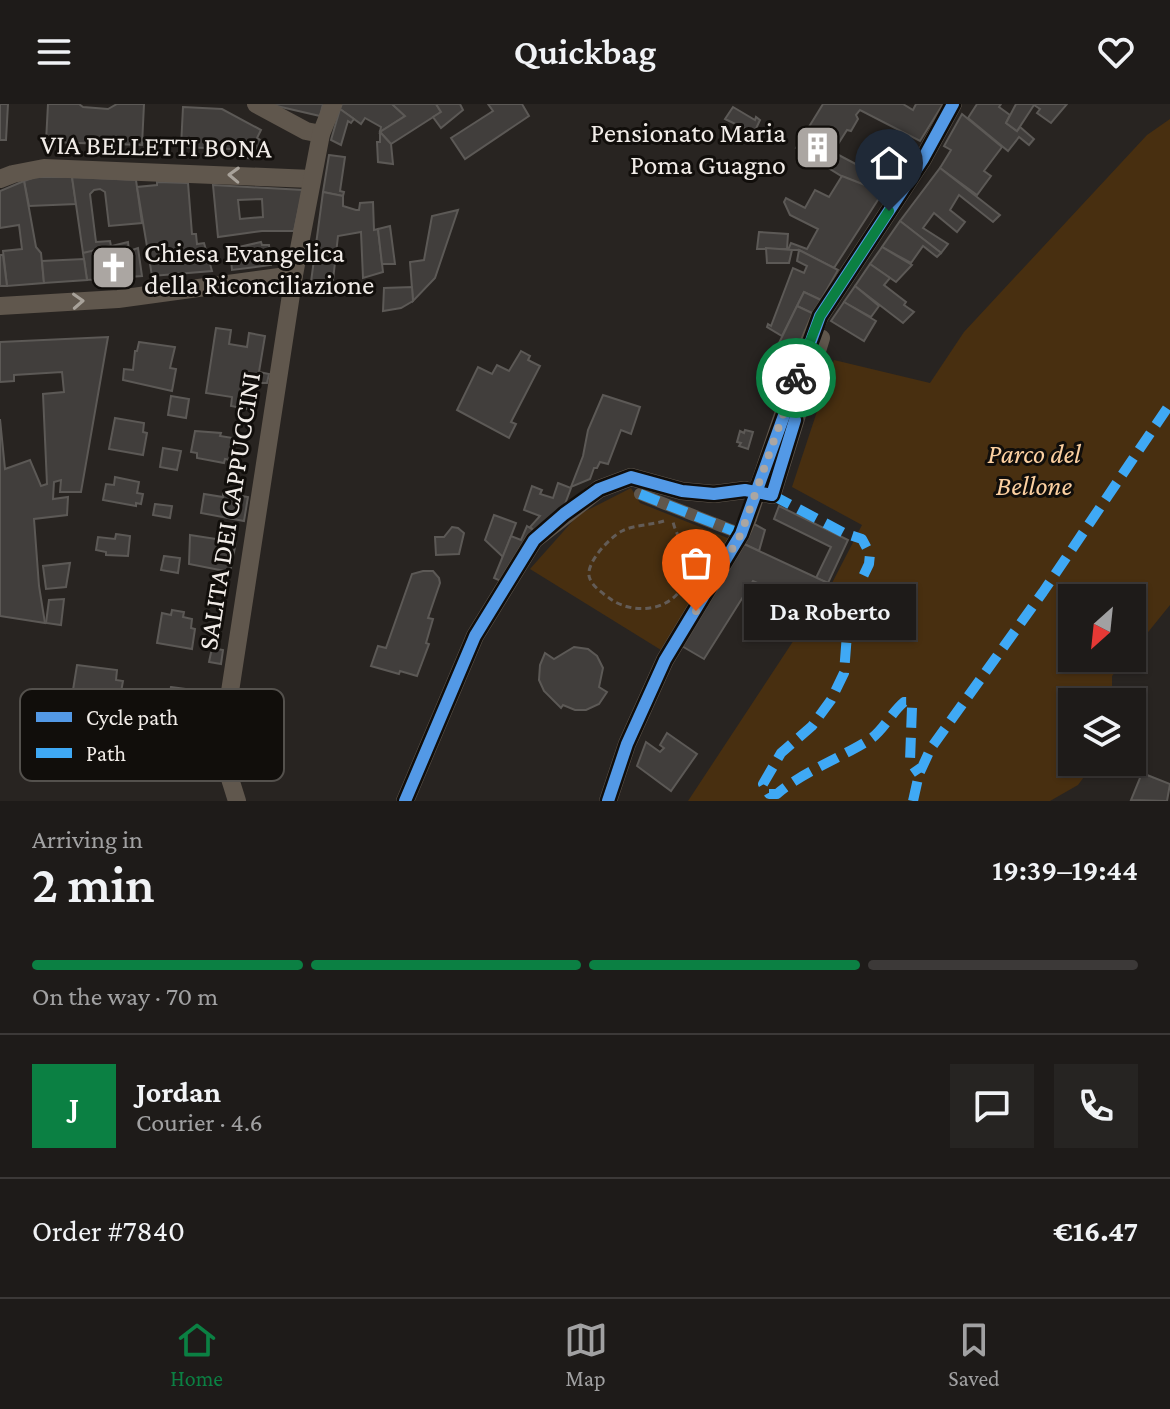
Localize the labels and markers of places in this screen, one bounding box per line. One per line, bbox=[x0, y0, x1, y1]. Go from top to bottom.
place label: Pensionato Maria Poma Guagno bbox=[590, 117, 786, 180]
building icon: Pensionato Maria Poma Guagno bbox=[793, 124, 841, 172]
pin bbox=[855, 129, 923, 211]
place label: Chiesa Evangelica della Riconciliazione bbox=[144, 237, 374, 300]
church icon: Chiesa Evangelica della Riconciliazione bbox=[89, 244, 137, 292]
pin bbox=[662, 529, 730, 611]
callout: Da Roberto bbox=[744, 583, 916, 639]

